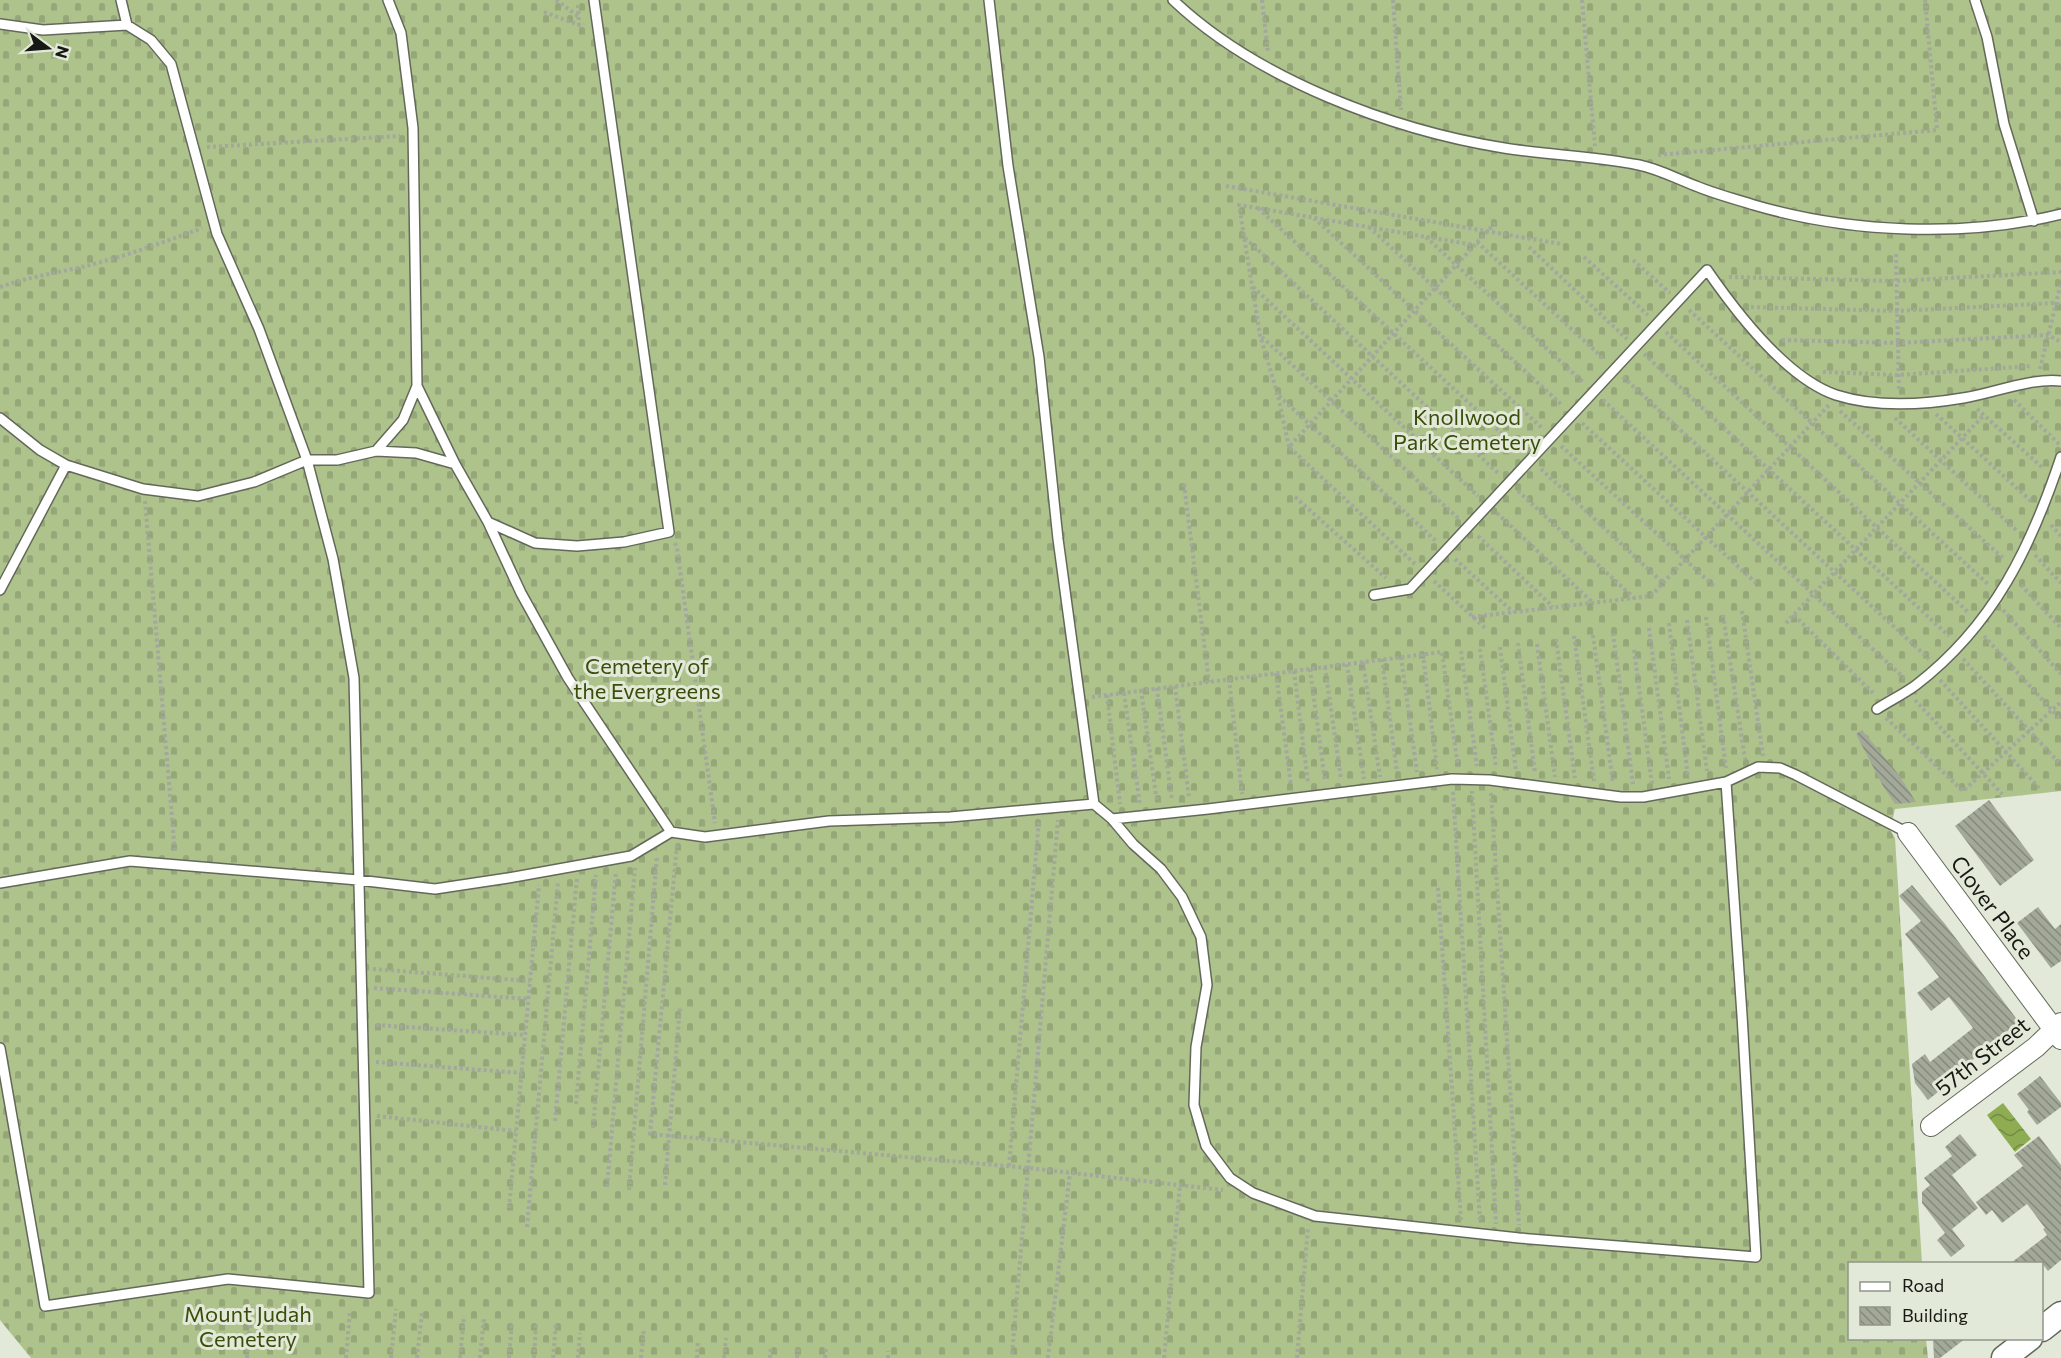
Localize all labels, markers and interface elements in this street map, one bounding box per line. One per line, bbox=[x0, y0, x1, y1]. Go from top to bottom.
north arrow bbox=[18, 18, 78, 78]
text: N bbox=[52, 44, 74, 61]
park label: Knollwood Park Cemetery bbox=[1393, 403, 1541, 455]
park label: Cemetery of the Evergreens bbox=[573, 652, 721, 704]
street label: Clover Place bbox=[1945, 850, 2041, 964]
street label: 57th Street bbox=[1929, 1011, 2035, 1101]
legend bbox=[1848, 1262, 2043, 1340]
text: Road bbox=[1902, 1274, 1944, 1296]
park label: Mount Judah Cemetery bbox=[184, 1300, 312, 1352]
text: Building bbox=[1902, 1304, 1968, 1326]

